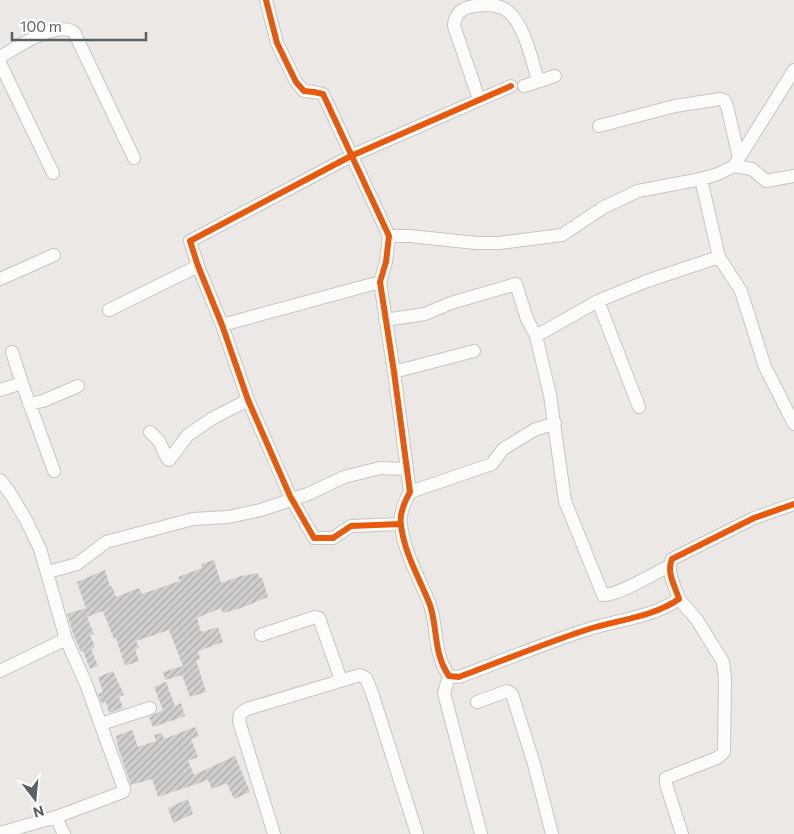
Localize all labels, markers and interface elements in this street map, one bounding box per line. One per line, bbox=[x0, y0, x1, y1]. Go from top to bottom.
scale bar bbox=[12, 10, 146, 42]
text: 100 m bbox=[20, 17, 62, 35]
north arrow bbox=[10, 774, 60, 824]
text: N bbox=[31, 802, 46, 822]

